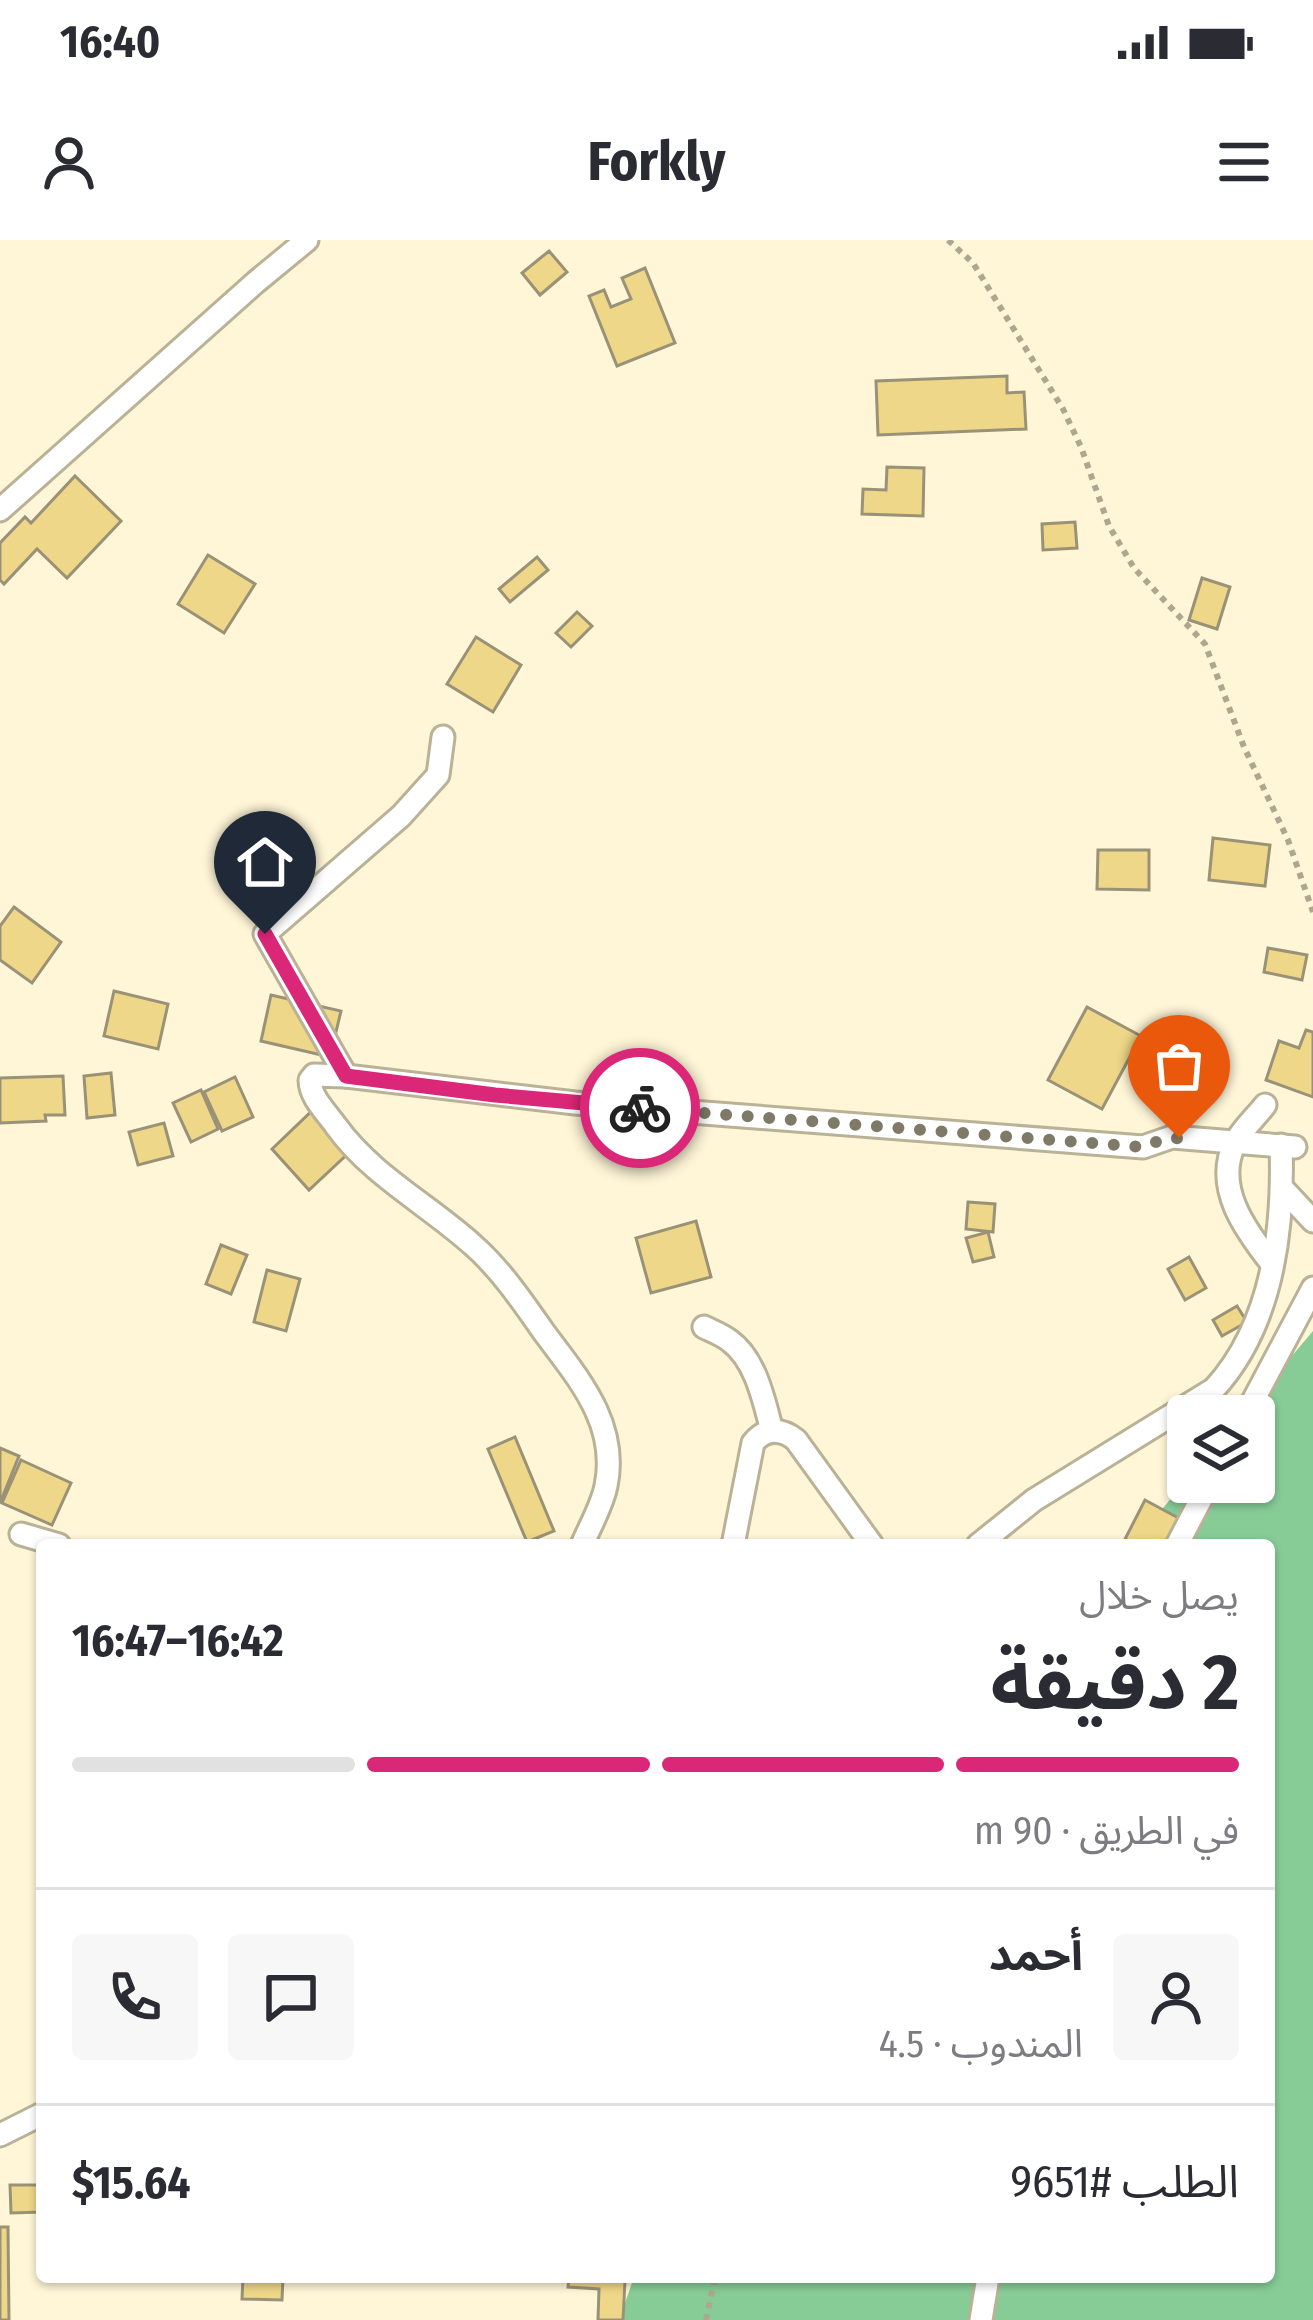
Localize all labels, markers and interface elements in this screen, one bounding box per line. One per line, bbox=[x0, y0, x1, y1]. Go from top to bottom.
text: 16:40 bbox=[60, 15, 160, 69]
icon: person bbox=[36, 129, 102, 195]
icon: menu bbox=[1211, 129, 1277, 195]
text: Forkly bbox=[588, 130, 725, 194]
pin bbox=[214, 811, 316, 934]
icon: home bbox=[232, 829, 298, 895]
pin bbox=[1128, 1015, 1230, 1138]
icon: bag bbox=[1146, 1033, 1212, 1099]
courier bbox=[580, 1048, 700, 1168]
icon: bike bbox=[607, 1075, 673, 1141]
map controls bbox=[1167, 1395, 1275, 1503]
button: layers bbox=[1167, 1395, 1275, 1503]
text: يصل خلال bbox=[1079, 1573, 1239, 1619]
text: 16:42–16:47 bbox=[72, 1614, 284, 1668]
text: 2 دقيقة bbox=[990, 1636, 1239, 1730]
text: في الطريق · 90 m bbox=[974, 1808, 1239, 1854]
text: أحمد bbox=[989, 1928, 1083, 1982]
button: phone bbox=[72, 1934, 198, 2060]
button: chat bbox=[228, 1934, 354, 2060]
button: person bbox=[1113, 1934, 1239, 2060]
text: المندوب · 4.5 bbox=[879, 2021, 1083, 2067]
text: الطلب #9651 bbox=[1010, 2155, 1239, 2209]
text: $15.64 bbox=[72, 2156, 190, 2210]

